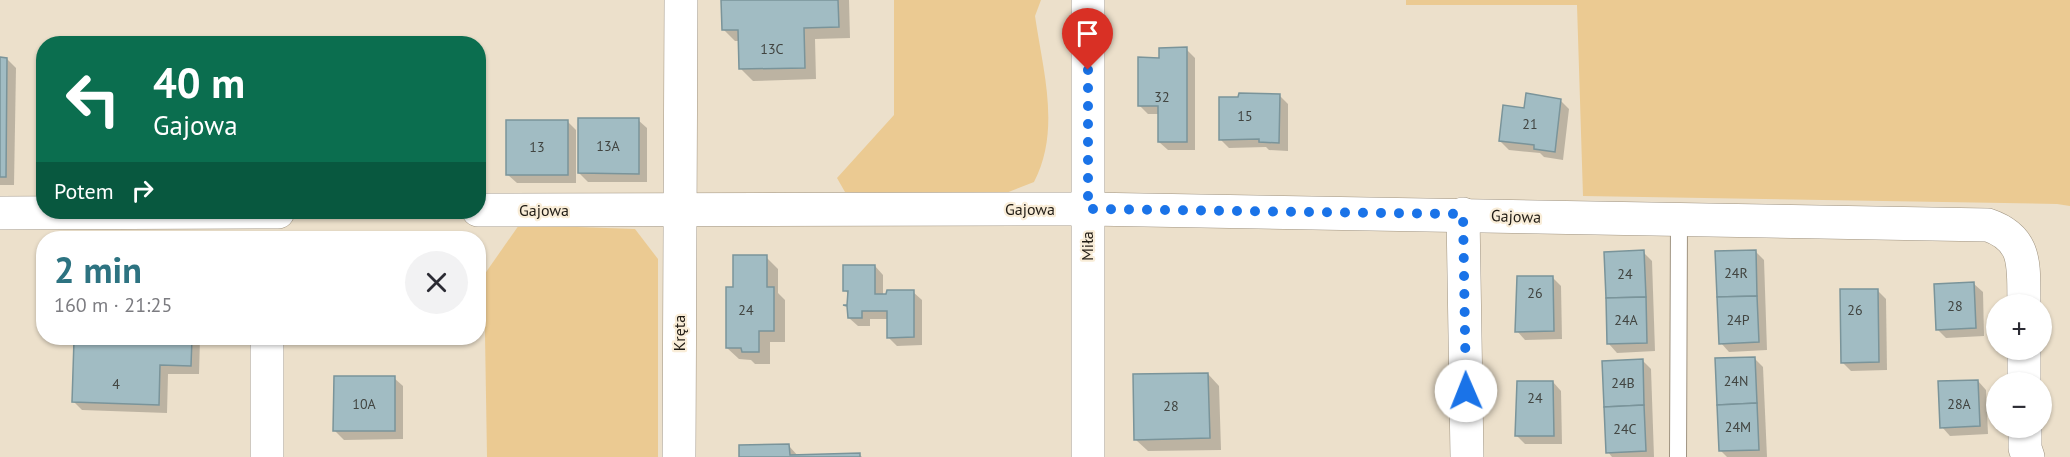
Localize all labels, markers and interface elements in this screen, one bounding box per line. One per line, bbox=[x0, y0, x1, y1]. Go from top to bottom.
pin bbox=[1062, 8, 1113, 70]
icon: arrive bbox=[1071, 17, 1104, 50]
house number: 13C bbox=[760, 40, 784, 58]
text: 40 m bbox=[153, 55, 245, 110]
icon: left bbox=[54, 60, 132, 138]
house number: 32 bbox=[1154, 88, 1170, 106]
house number: 15 bbox=[1237, 107, 1253, 125]
text: Gajowa bbox=[153, 108, 238, 142]
house number: 21 bbox=[1522, 115, 1538, 133]
house number: 13A bbox=[596, 137, 621, 155]
house number: 13 bbox=[529, 138, 545, 156]
icon: right bbox=[126, 174, 159, 207]
text: Potem bbox=[54, 177, 114, 205]
street label: Gajowa bbox=[1005, 199, 1055, 219]
street label: Gajowa bbox=[519, 200, 569, 220]
street label: Gajowa bbox=[1491, 205, 1541, 227]
street label: Miła bbox=[1077, 231, 1097, 261]
text: 2 min bbox=[54, 246, 142, 293]
button: close bbox=[405, 251, 468, 314]
house number: 24R bbox=[1724, 264, 1748, 282]
house number: 24 bbox=[1617, 265, 1633, 283]
house number: 26 bbox=[1527, 284, 1543, 302]
text: 160 m · 21:25 bbox=[54, 292, 172, 318]
map controls bbox=[1986, 294, 2052, 438]
button: + bbox=[1986, 294, 2052, 360]
house number: 28 bbox=[1947, 297, 1963, 315]
house number: 24 bbox=[738, 301, 754, 319]
house number: 26 bbox=[1847, 301, 1863, 319]
house number: 24A bbox=[1614, 311, 1639, 329]
house number: 24P bbox=[1726, 311, 1750, 329]
street label: Kręta bbox=[669, 315, 689, 351]
position arrow bbox=[1434, 359, 1498, 423]
house number: 24N bbox=[1724, 372, 1748, 390]
button: − bbox=[1986, 372, 2052, 438]
house number: 24B bbox=[1611, 374, 1635, 392]
house number: 4 bbox=[112, 375, 120, 393]
house number: 24 bbox=[1527, 389, 1543, 407]
house number: 10A bbox=[352, 395, 377, 413]
house number: 28A bbox=[1947, 395, 1972, 413]
house number: 28 bbox=[1163, 397, 1179, 415]
house number: 24M bbox=[1725, 418, 1751, 436]
house number: 24C bbox=[1613, 420, 1637, 438]

